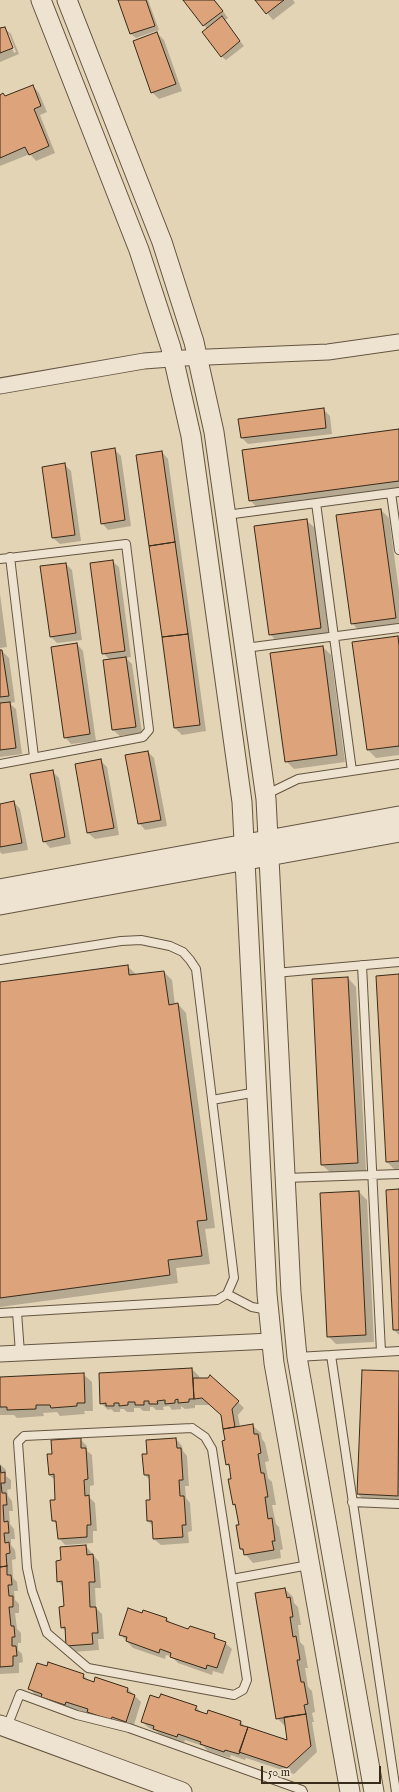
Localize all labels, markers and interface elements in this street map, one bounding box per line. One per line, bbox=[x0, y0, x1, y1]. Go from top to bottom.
scale bar bbox=[263, 1758, 383, 1784]
text: 50 m bbox=[268, 1765, 290, 1780]

